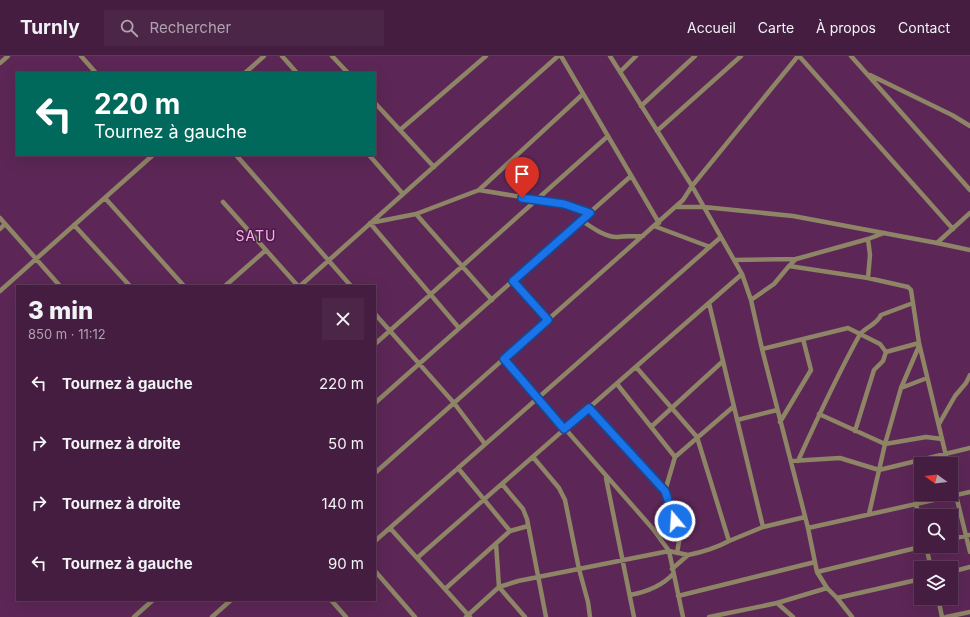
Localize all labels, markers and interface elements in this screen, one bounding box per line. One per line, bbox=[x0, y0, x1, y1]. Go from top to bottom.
search box bbox=[104, 10, 384, 46]
text: Turnly bbox=[20, 16, 80, 39]
icon: search bbox=[118, 17, 140, 39]
text: Rechercher bbox=[150, 18, 231, 37]
text: Accueil bbox=[687, 19, 736, 36]
text: Carte bbox=[758, 19, 794, 36]
text: À propos bbox=[816, 19, 876, 36]
text: Contact bbox=[898, 19, 950, 36]
text: 220 m bbox=[94, 87, 180, 121]
icon: left bbox=[28, 88, 80, 140]
text: Tournez à gauche bbox=[94, 121, 247, 142]
pin bbox=[505, 157, 539, 198]
icon: arrive bbox=[511, 163, 533, 185]
district label: SATU bbox=[236, 227, 276, 244]
text: 3 min bbox=[28, 296, 93, 325]
button: close bbox=[322, 298, 364, 340]
text: 850 m · 11:12 bbox=[28, 326, 106, 342]
icon: left bbox=[28, 372, 50, 394]
text: Tournez à gauche bbox=[62, 374, 193, 393]
text: 220 m bbox=[319, 374, 364, 393]
icon: right bbox=[28, 432, 50, 454]
text: Tournez à droite bbox=[62, 434, 181, 453]
text: 50 m bbox=[328, 434, 364, 453]
north arrow bbox=[914, 457, 958, 501]
map controls bbox=[914, 457, 958, 605]
icon: right bbox=[28, 492, 50, 514]
text: Tournez à droite bbox=[62, 494, 181, 513]
text: 140 m bbox=[321, 494, 364, 513]
position arrow bbox=[654, 500, 696, 542]
button: search bbox=[914, 509, 958, 553]
icon: left bbox=[28, 552, 50, 574]
text: Tournez à gauche bbox=[62, 554, 193, 573]
text: 90 m bbox=[328, 554, 364, 573]
button: layers bbox=[914, 561, 958, 605]

